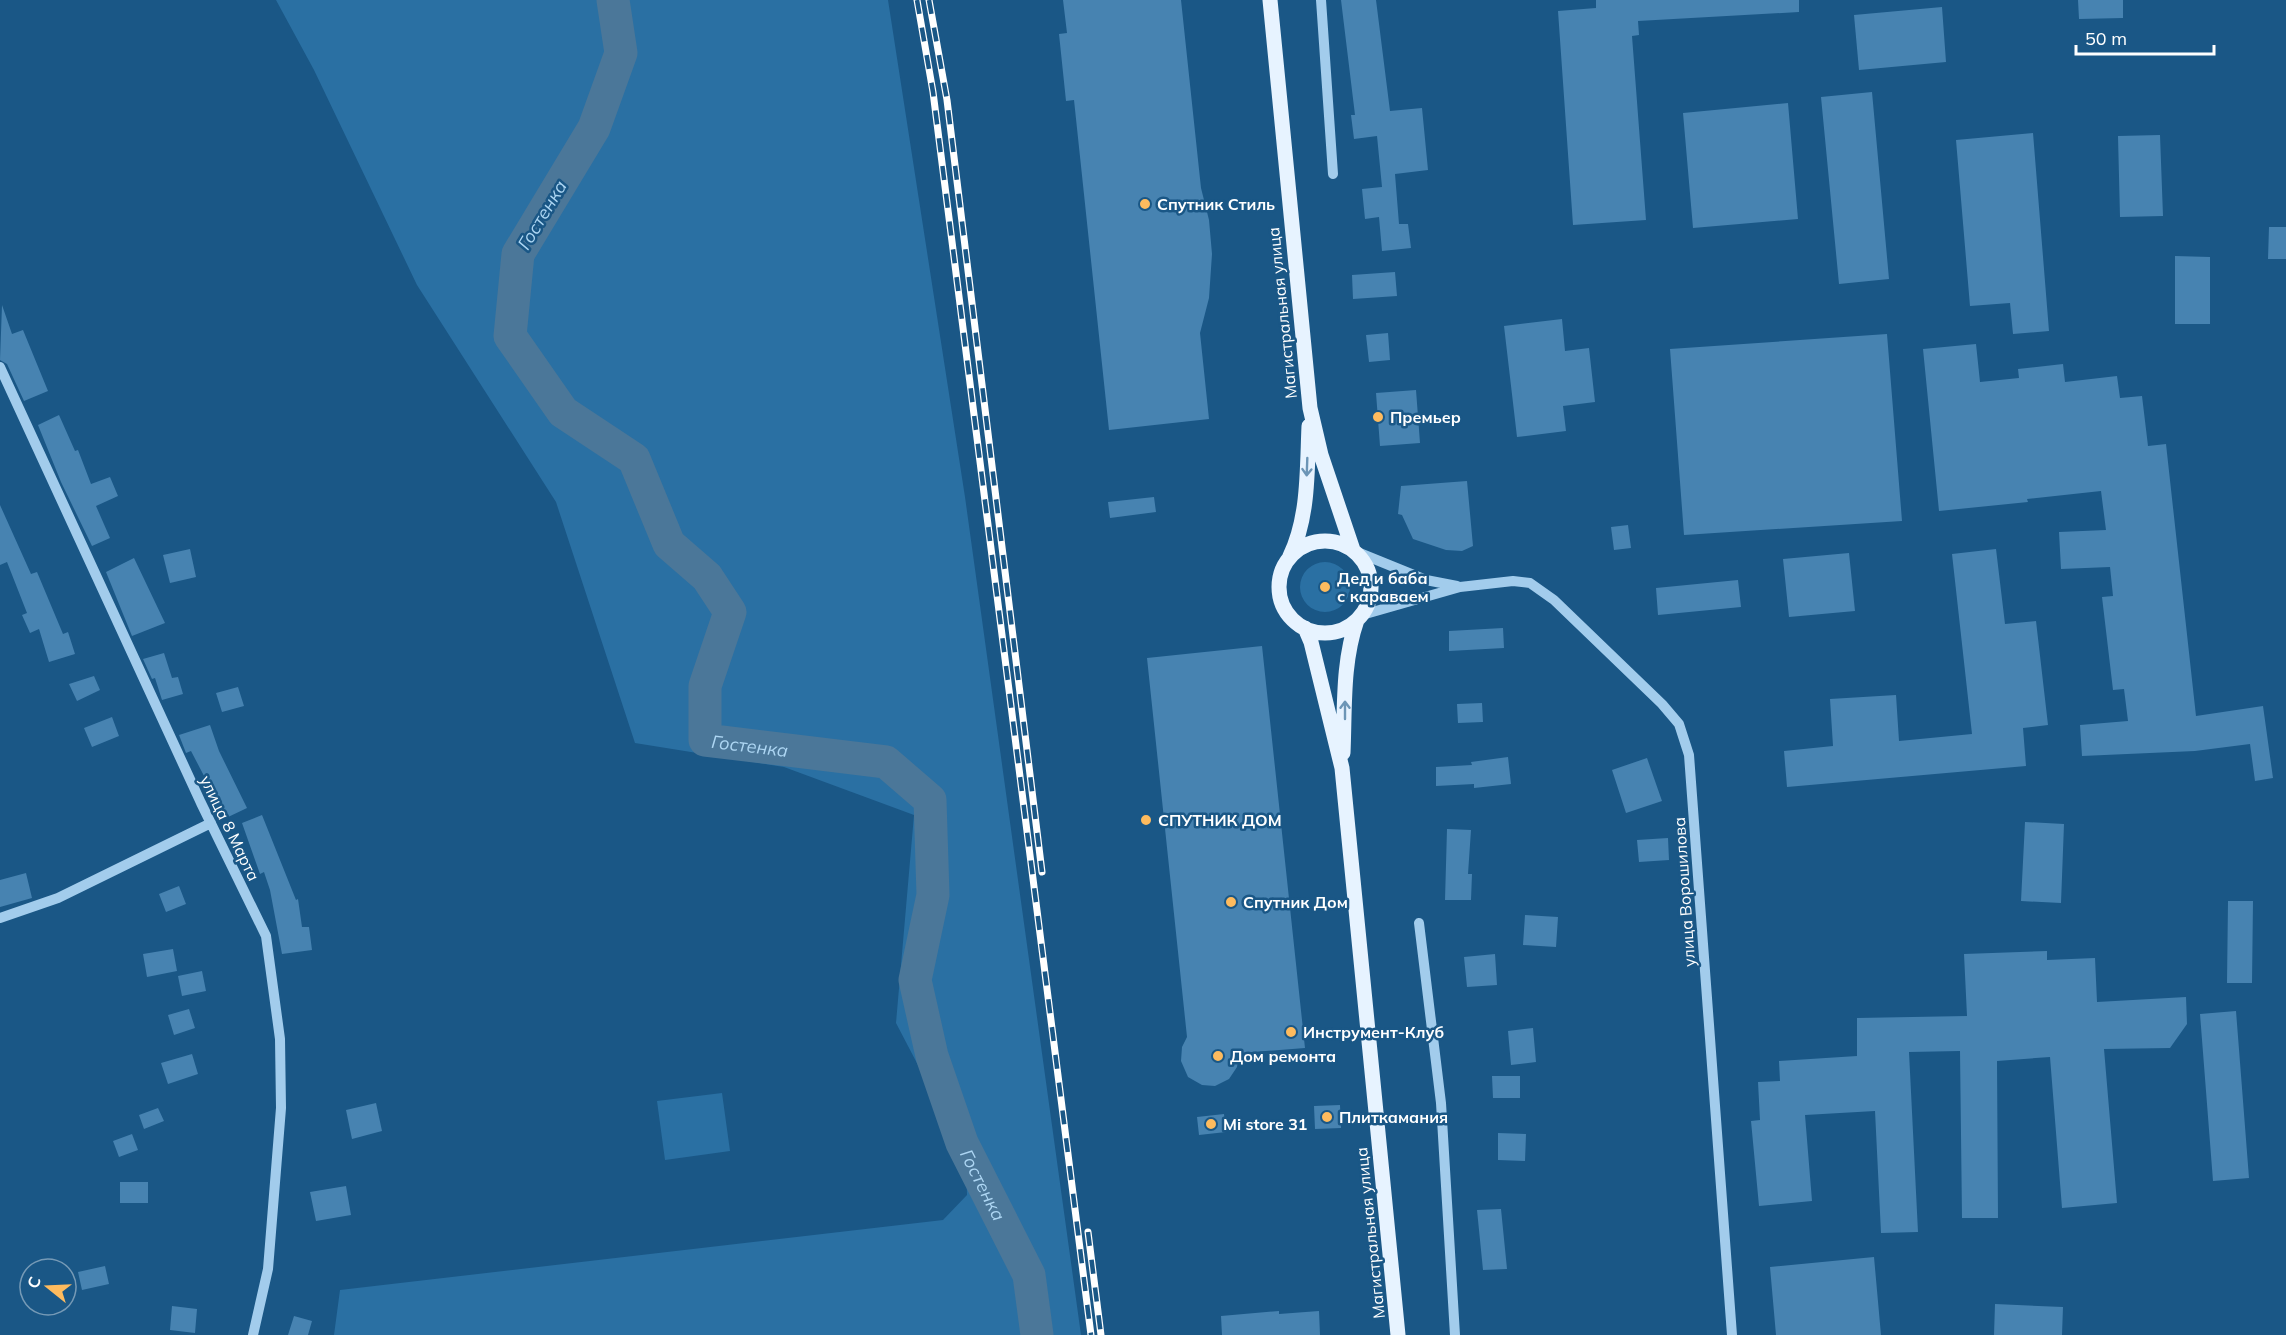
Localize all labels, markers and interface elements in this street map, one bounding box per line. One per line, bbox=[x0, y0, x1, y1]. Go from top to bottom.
scale bar bbox=[2076, 18, 2214, 56]
text: 50 m bbox=[2085, 27, 2127, 50]
water label: Гостенка bbox=[512, 176, 572, 254]
place label: Спутник Стиль bbox=[1157, 194, 1275, 214]
marker: Спутник Стиль bbox=[1138, 197, 1152, 211]
street label: Магистральная улица bbox=[1263, 226, 1301, 400]
place label: Премьер bbox=[1390, 407, 1461, 427]
marker: Премьер bbox=[1371, 410, 1385, 424]
one-way arrow bbox=[1301, 456, 1313, 476]
place label: Дед и баба с караваем bbox=[1337, 568, 1429, 606]
marker: Дед и баба с караваем bbox=[1318, 580, 1332, 594]
one-way arrow bbox=[1339, 700, 1351, 720]
water label: Гостенка bbox=[710, 729, 789, 762]
street label: улица 8 Марта bbox=[196, 772, 264, 884]
place label: СПУТНИК ДОМ bbox=[1158, 810, 1282, 830]
marker: СПУТНИК ДОМ bbox=[1139, 813, 1153, 827]
street label: улица Ворошилова bbox=[1669, 816, 1699, 968]
place label: Спутник Дом bbox=[1243, 892, 1348, 912]
marker: Спутник Дом bbox=[1224, 895, 1238, 909]
place label: Инструмент-Клуб bbox=[1303, 1022, 1444, 1042]
marker: Инструмент-Клуб bbox=[1284, 1025, 1298, 1039]
place label: Дом ремонта bbox=[1230, 1046, 1336, 1066]
marker: Дом ремонта bbox=[1211, 1049, 1225, 1063]
place label: Плиткамания bbox=[1339, 1107, 1448, 1127]
marker: Плиткамания bbox=[1320, 1110, 1334, 1124]
place label: Mi store 31 bbox=[1223, 1114, 1307, 1134]
marker: Mi store 31 bbox=[1204, 1117, 1218, 1131]
water label: Гостенка bbox=[955, 1145, 1011, 1224]
street label: Магистральная улица bbox=[1351, 1146, 1389, 1320]
north arrow bbox=[18, 1257, 78, 1317]
text: С bbox=[23, 1274, 45, 1291]

